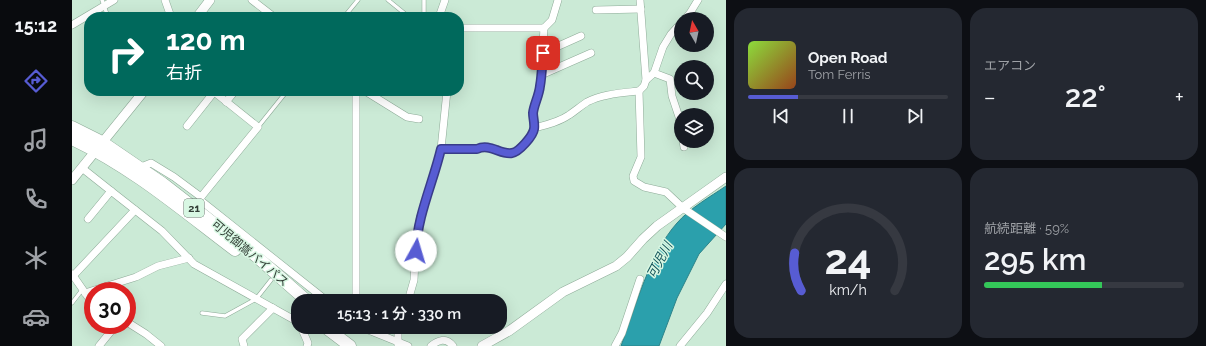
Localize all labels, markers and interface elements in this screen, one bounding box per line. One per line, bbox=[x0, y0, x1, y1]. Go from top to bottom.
north arrow bbox=[674, 12, 714, 52]
map controls bbox=[674, 12, 714, 148]
text: 15:12 bbox=[15, 15, 57, 36]
text: 120 m bbox=[166, 24, 246, 57]
icon: right bbox=[100, 28, 152, 80]
pin bbox=[526, 36, 560, 70]
icon: arrive bbox=[532, 42, 554, 64]
text: Open Road bbox=[808, 49, 888, 67]
text: エアコン bbox=[984, 58, 1036, 73]
button: search bbox=[674, 60, 714, 100]
text: 右折 bbox=[166, 62, 202, 83]
icon: directions bbox=[22, 67, 50, 95]
text: Tom Ferris bbox=[808, 67, 871, 82]
text: 22° bbox=[1065, 79, 1106, 114]
text: − bbox=[984, 84, 996, 110]
text: + bbox=[1175, 84, 1184, 110]
icon: previous bbox=[770, 105, 792, 127]
icon: pause bbox=[837, 105, 859, 127]
icon: next bbox=[904, 105, 926, 127]
button: layers bbox=[674, 108, 714, 148]
icon: music bbox=[22, 126, 50, 154]
icon: phone bbox=[22, 185, 50, 213]
road number: 21 bbox=[184, 199, 204, 217]
street label: 可児御嵩バイパス bbox=[209, 217, 291, 289]
text: 航続距離 · 59% bbox=[984, 221, 1069, 236]
position arrow bbox=[395, 230, 437, 272]
text: 24 bbox=[824, 235, 872, 284]
water label: 可児川 bbox=[644, 238, 676, 281]
text: 295 km bbox=[984, 242, 1086, 277]
icon: climate bbox=[22, 244, 50, 272]
speed limit sign: 30 bbox=[84, 282, 136, 334]
text: km/h bbox=[829, 282, 867, 298]
icon: car bbox=[22, 303, 50, 331]
text: 15:13 · 1 分 · 330 m bbox=[337, 305, 461, 323]

